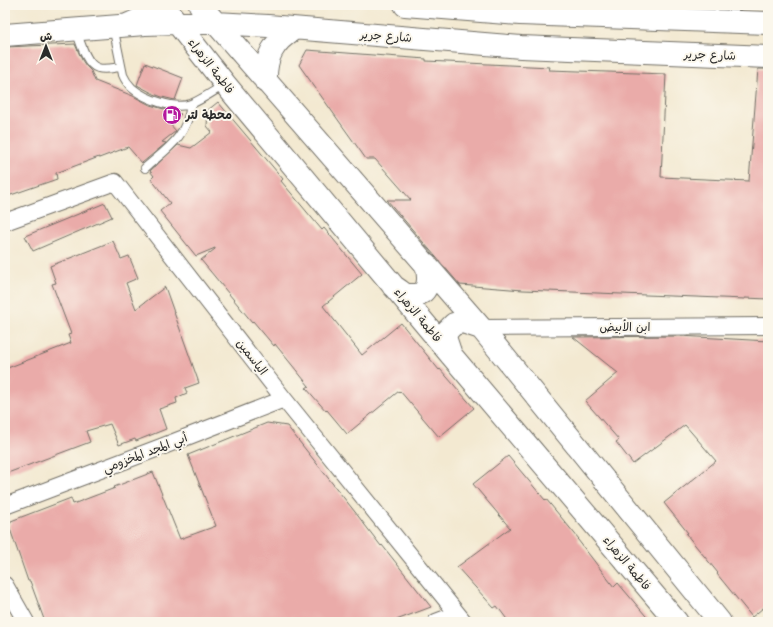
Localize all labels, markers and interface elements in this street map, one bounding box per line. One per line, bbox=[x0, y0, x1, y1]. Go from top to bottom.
street label: شارع جرير bbox=[359, 24, 413, 47]
north arrow bbox=[26, 26, 66, 66]
text: ش bbox=[40, 27, 52, 44]
street label: فاطمة الزهراء bbox=[184, 34, 239, 97]
street label: شارع جرير bbox=[683, 44, 736, 65]
fuel station icon: محطة لتر bbox=[161, 104, 183, 126]
place label: محطة لتر bbox=[185, 105, 232, 123]
street label: فاطمة الزهراء bbox=[391, 283, 447, 346]
street label: ابن الأبيض bbox=[600, 317, 650, 335]
street label: الياسمين bbox=[233, 334, 273, 378]
street label: أبي المجد المخزومي bbox=[100, 428, 191, 479]
street label: فاطمة الزهراء bbox=[600, 531, 656, 594]

